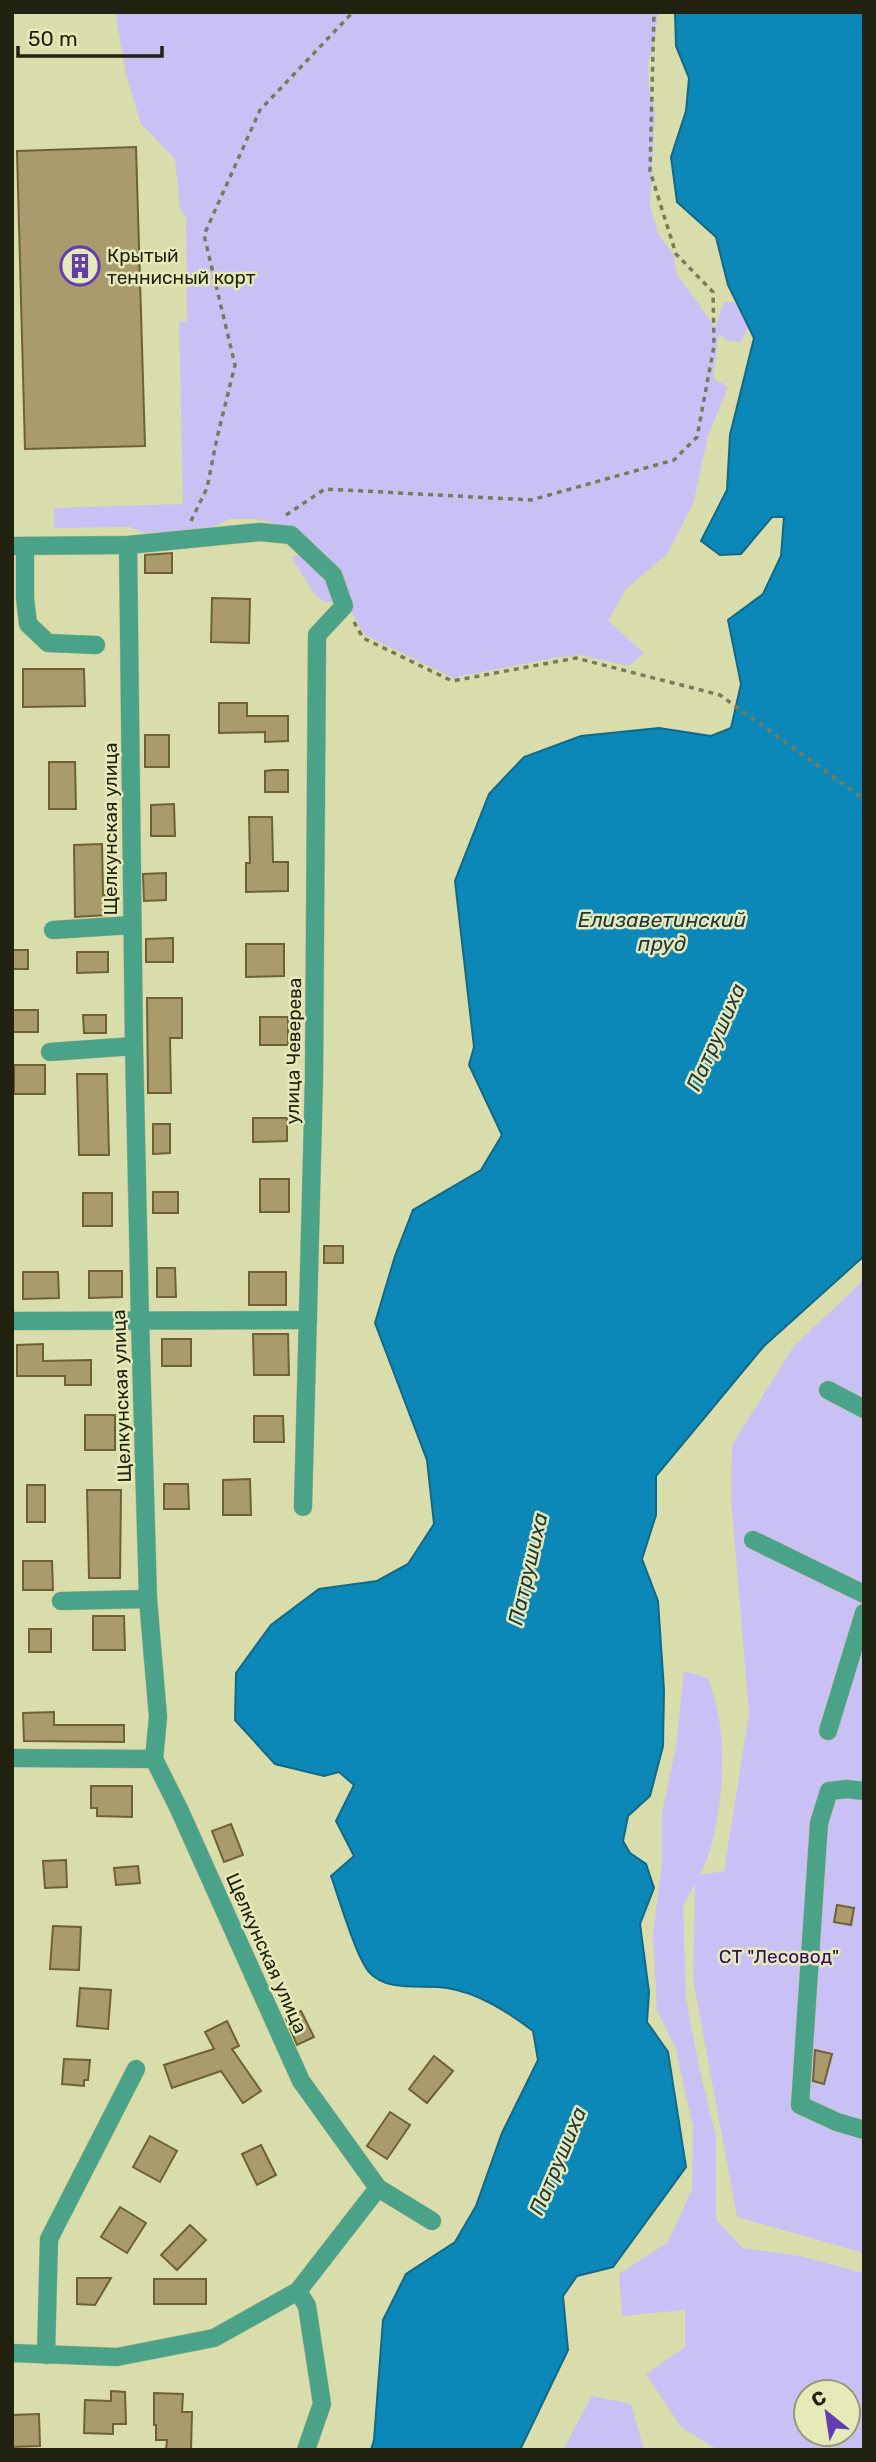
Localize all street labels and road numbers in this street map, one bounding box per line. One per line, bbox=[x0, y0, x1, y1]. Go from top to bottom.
street label: Щелкунская улица bbox=[99, 742, 122, 916]
street label: улица Чеверева bbox=[281, 977, 306, 1125]
street label: Щелкунская улица bbox=[107, 1309, 136, 1483]
street label: Щелкунская улица bbox=[221, 1869, 312, 2037]

